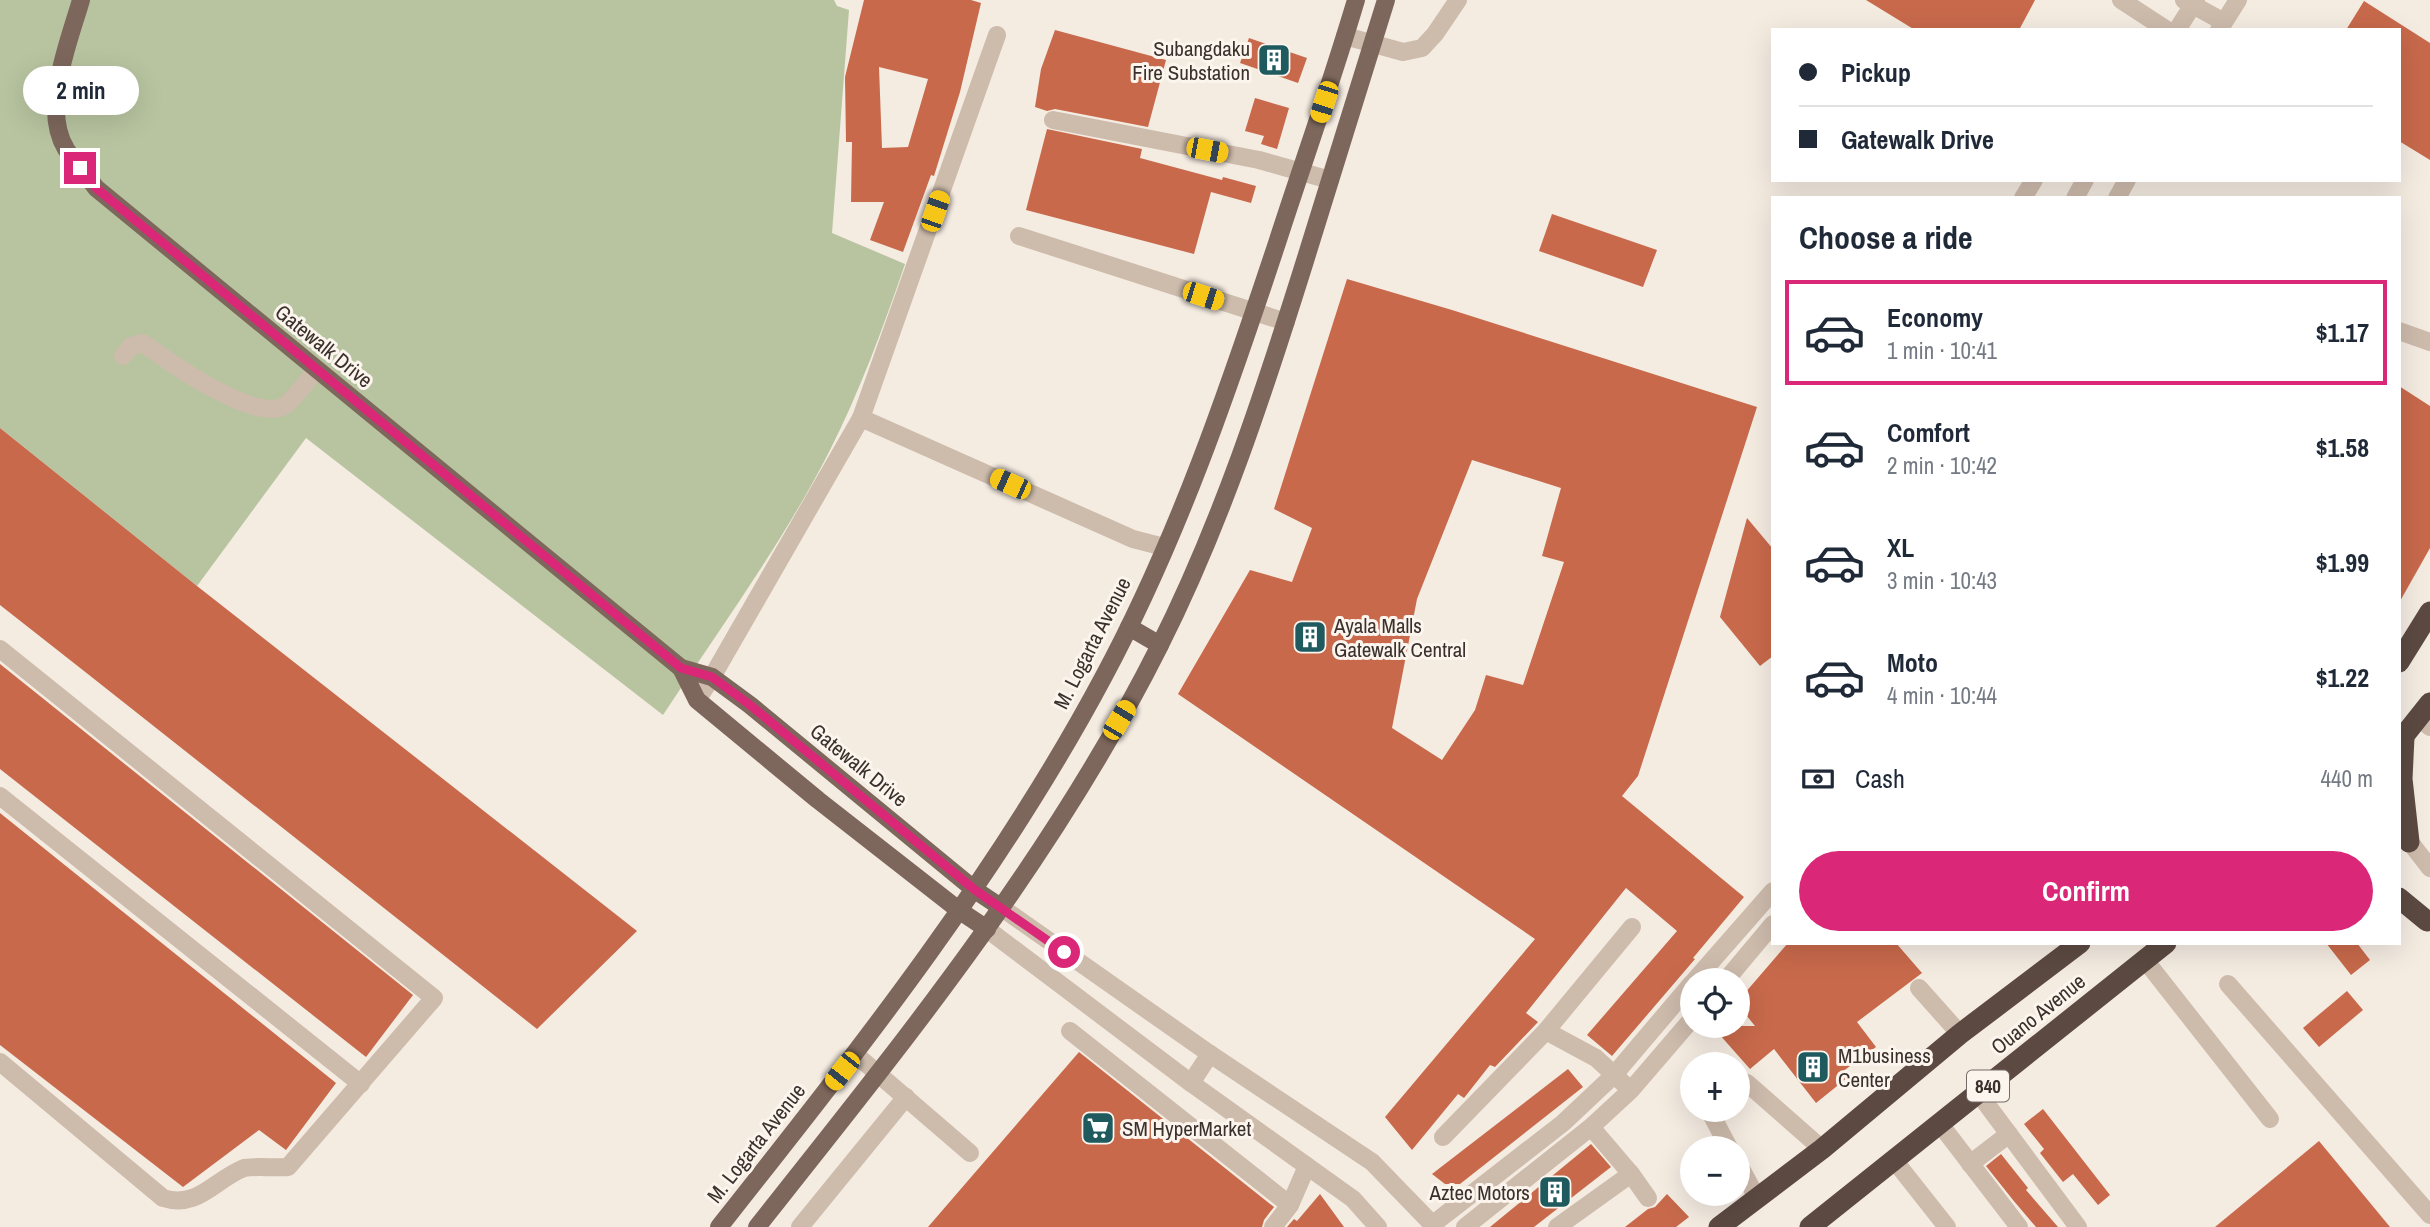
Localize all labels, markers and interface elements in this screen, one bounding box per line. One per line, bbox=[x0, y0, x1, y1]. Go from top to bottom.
place label: Subangdaku Fire Substation bbox=[1132, 34, 1250, 87]
building icon: Subangdaku Fire Substation bbox=[1255, 41, 1293, 79]
text: Pickup bbox=[1841, 55, 1911, 90]
callout: 2 min bbox=[22, 66, 138, 116]
text: 2 min bbox=[56, 75, 106, 106]
car bbox=[1308, 79, 1341, 125]
text: Gatewalk Drive bbox=[1841, 122, 1994, 157]
car bbox=[1185, 136, 1230, 164]
route end bbox=[64, 152, 96, 184]
car bbox=[919, 188, 952, 234]
text: Choose a ride bbox=[1799, 216, 1973, 259]
car bbox=[1180, 280, 1227, 312]
street label: Gatewalk Drive bbox=[269, 298, 379, 394]
text: Economy bbox=[1887, 300, 1983, 335]
icon: car bbox=[1803, 301, 1866, 364]
text: $1.17 bbox=[2316, 315, 2369, 350]
text: 1 min · 10:41 bbox=[1887, 335, 1997, 366]
text: Comfort bbox=[1887, 415, 1970, 450]
icon: car bbox=[1803, 416, 1866, 479]
text: $1.58 bbox=[2316, 430, 2369, 465]
text: 2 min · 10:42 bbox=[1887, 450, 1997, 481]
car bbox=[987, 466, 1034, 502]
text: XL bbox=[1887, 530, 1914, 565]
icon: car bbox=[1803, 531, 1866, 594]
text: $1.99 bbox=[2316, 545, 2369, 580]
text: 3 min · 10:43 bbox=[1887, 565, 1997, 596]
street label: M. Logarta Avenue bbox=[1046, 572, 1138, 714]
place label: Ayala Malls Gatewalk Central bbox=[1333, 611, 1466, 664]
building icon: Ayala Malls Gatewalk Central bbox=[1291, 618, 1329, 656]
text: Moto bbox=[1887, 645, 1938, 680]
icon: car bbox=[1803, 646, 1866, 709]
text: $1.22 bbox=[2316, 660, 2369, 695]
text: 4 min · 10:44 bbox=[1887, 680, 1997, 711]
car bbox=[1100, 697, 1139, 743]
street label: Gatewalk Drive bbox=[804, 717, 914, 813]
icon: cash bbox=[1799, 760, 1837, 798]
text: Cash bbox=[1855, 761, 1905, 796]
text: 440 m bbox=[2321, 763, 2373, 794]
button: Confirm bbox=[1799, 851, 2373, 931]
route start bbox=[1048, 936, 1080, 968]
street label: Ouano Avenue bbox=[1985, 967, 2091, 1061]
map controls bbox=[1680, 968, 1750, 1206]
button: locate bbox=[1680, 968, 1750, 1038]
place label: M1business Center bbox=[1838, 1041, 1931, 1094]
car bbox=[821, 1048, 864, 1094]
building icon: M1business Center bbox=[1794, 1048, 1832, 1086]
button: + bbox=[1680, 1052, 1750, 1122]
road number: 840 bbox=[1967, 1070, 2009, 1102]
street label: M. Logarta Avenue bbox=[700, 1077, 812, 1209]
supermarket icon: SM HyperMarket bbox=[1079, 1109, 1117, 1147]
place label: SM HyperMarket bbox=[1122, 1114, 1251, 1143]
button: − bbox=[1680, 1136, 1750, 1206]
building icon: Aztec Motors bbox=[1536, 1173, 1574, 1211]
place label: Aztec Motors bbox=[1429, 1178, 1530, 1207]

